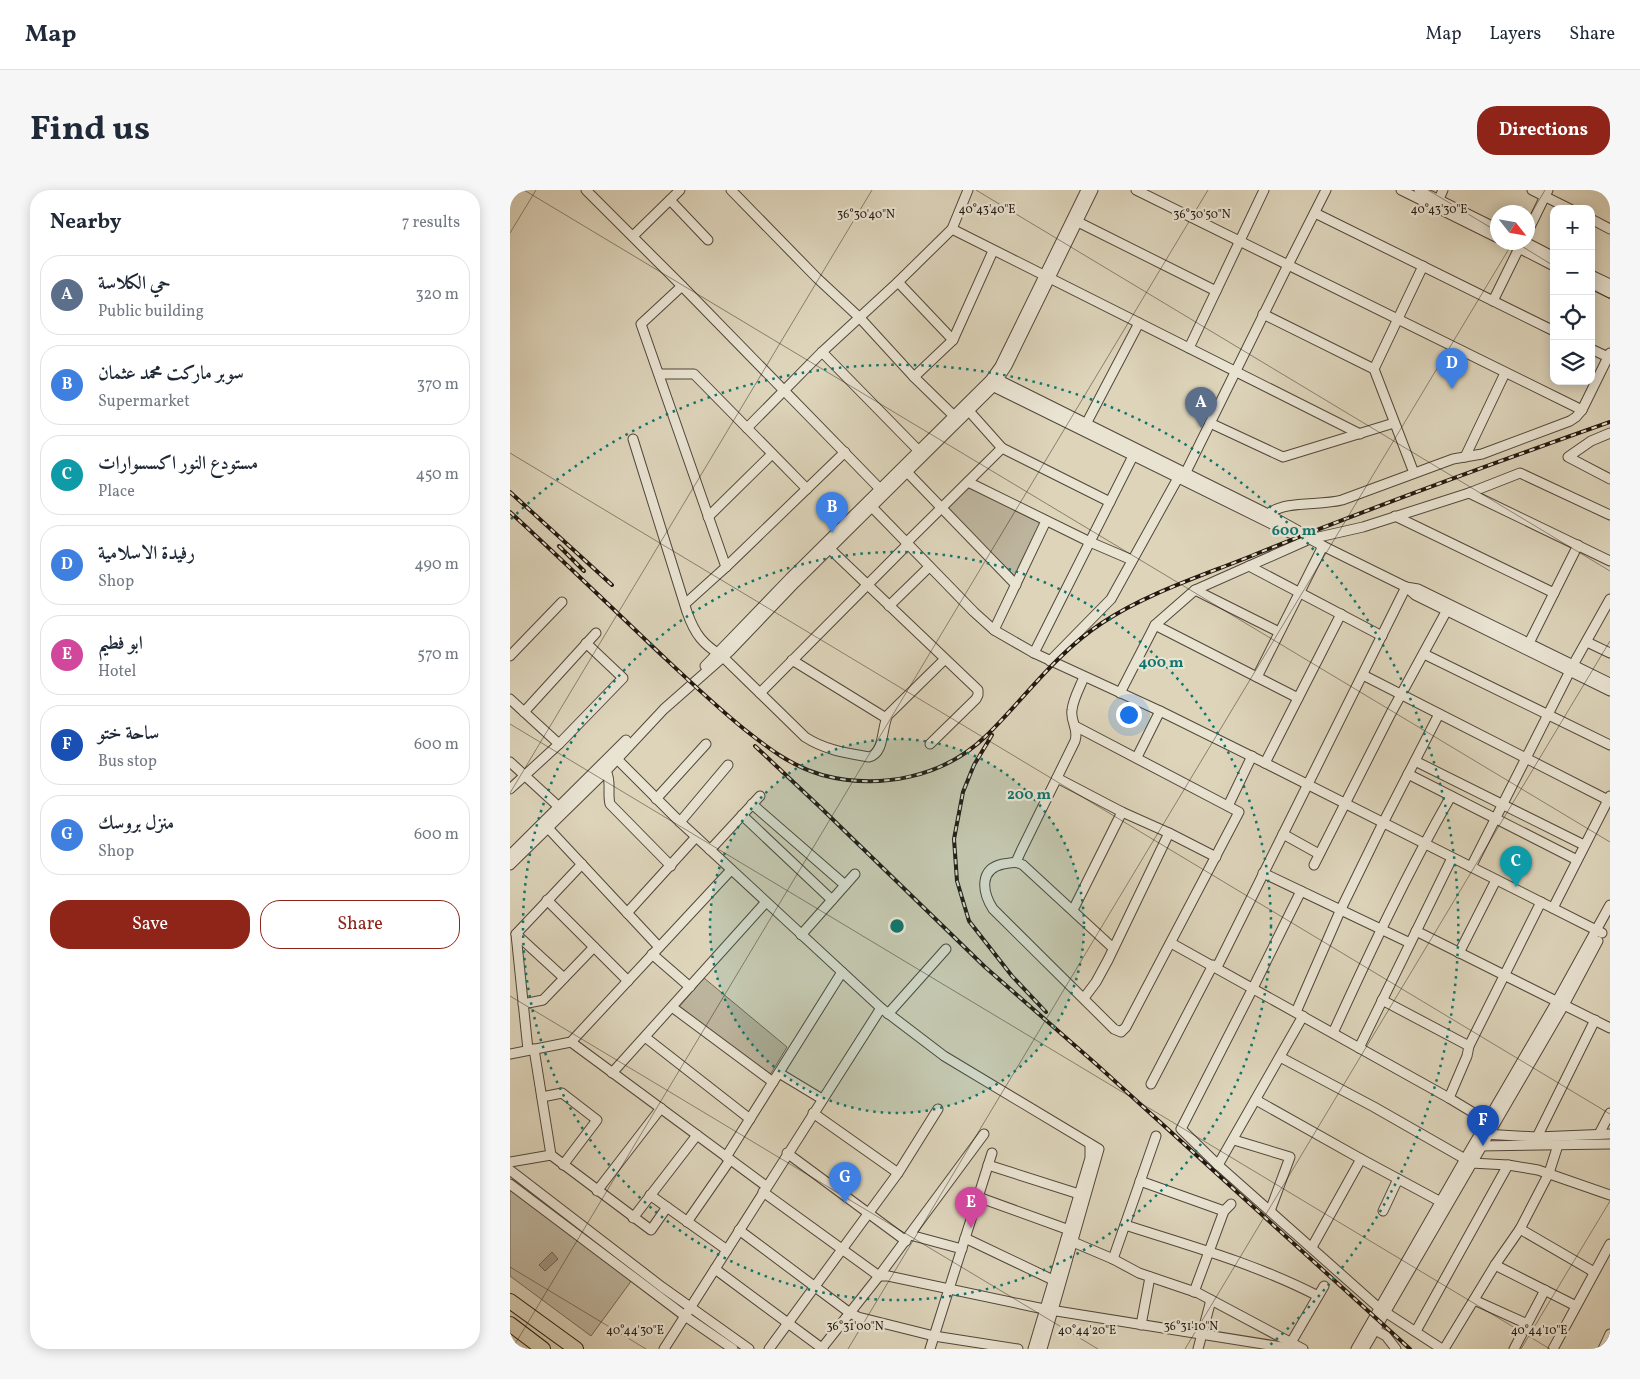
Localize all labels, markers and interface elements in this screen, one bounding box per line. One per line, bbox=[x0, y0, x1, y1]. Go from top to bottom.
text: Map bbox=[25, 18, 76, 52]
text: Map bbox=[1425, 22, 1461, 47]
text: Layers bbox=[1489, 22, 1541, 47]
text: Share bbox=[1569, 22, 1615, 47]
text: Find us bbox=[30, 106, 150, 154]
button: Directions bbox=[1477, 106, 1610, 155]
text: 40°43'40"E bbox=[959, 202, 1015, 218]
text: 40°43'30"E bbox=[1411, 202, 1467, 218]
north arrow bbox=[1490, 205, 1535, 250]
map controls bbox=[1550, 205, 1595, 385]
button: + bbox=[1550, 205, 1595, 250]
text: 36°30'40"N bbox=[837, 207, 895, 223]
text: 36°30'50"N bbox=[1173, 207, 1231, 223]
text: Nearby bbox=[50, 208, 121, 237]
text: 7 results bbox=[402, 212, 460, 234]
button: − bbox=[1550, 250, 1595, 295]
text: حي الكلاسة bbox=[98, 271, 171, 297]
text: A bbox=[61, 284, 73, 306]
text: 320 m bbox=[415, 284, 459, 306]
button: locate bbox=[1550, 295, 1595, 340]
text: Public building bbox=[98, 301, 204, 323]
button: layers bbox=[1550, 340, 1595, 385]
pin: D bbox=[1436, 348, 1468, 389]
text: سوبر ماركت محمد عثمان bbox=[98, 361, 244, 387]
text: B bbox=[62, 374, 72, 396]
text: 370 m bbox=[417, 374, 459, 396]
pin: A bbox=[1185, 387, 1217, 428]
text: Supermarket bbox=[98, 391, 190, 413]
text: مستودع النور اكسسوارات bbox=[98, 451, 258, 477]
text: C bbox=[62, 464, 72, 486]
text: 450 m bbox=[416, 464, 459, 486]
text: Place bbox=[98, 481, 135, 503]
pin: B bbox=[816, 492, 848, 533]
text: 600 m bbox=[1272, 521, 1317, 542]
text: رفيدة الاسلامية bbox=[98, 541, 195, 567]
text: D bbox=[61, 554, 73, 576]
text: 490 m bbox=[414, 554, 459, 576]
text: Shop bbox=[98, 571, 134, 593]
text: ابو فطيم bbox=[98, 631, 143, 657]
text: E bbox=[62, 644, 72, 666]
text: 570 m bbox=[417, 644, 459, 666]
text: 400 m bbox=[1139, 653, 1184, 674]
text: Hotel bbox=[98, 661, 136, 683]
your location bbox=[1116, 702, 1142, 728]
text: ساحة ختو bbox=[98, 721, 159, 747]
text: F bbox=[62, 734, 72, 756]
text: 600 m bbox=[414, 734, 459, 756]
text: Bus stop bbox=[98, 751, 157, 773]
text: 200 m bbox=[1007, 785, 1051, 806]
text: منزل بروسك bbox=[98, 811, 174, 837]
text: G bbox=[61, 824, 73, 846]
text: 600 m bbox=[414, 824, 459, 846]
text: Shop bbox=[98, 841, 134, 863]
pin: C bbox=[1500, 846, 1532, 887]
button: Save bbox=[50, 900, 250, 949]
button: Share bbox=[260, 900, 460, 949]
centre of rings bbox=[888, 917, 906, 935]
pin: F bbox=[1467, 1105, 1499, 1146]
pin: G bbox=[829, 1162, 861, 1203]
pin: E bbox=[955, 1187, 987, 1228]
text: 36°31'00"N bbox=[826, 1319, 884, 1335]
text: 36°31'10"N bbox=[1164, 1319, 1218, 1335]
text: 40°44'30"E bbox=[606, 1323, 664, 1339]
text: 40°44'20"E bbox=[1058, 1323, 1116, 1339]
text: 40°44'10"E bbox=[1511, 1323, 1567, 1339]

